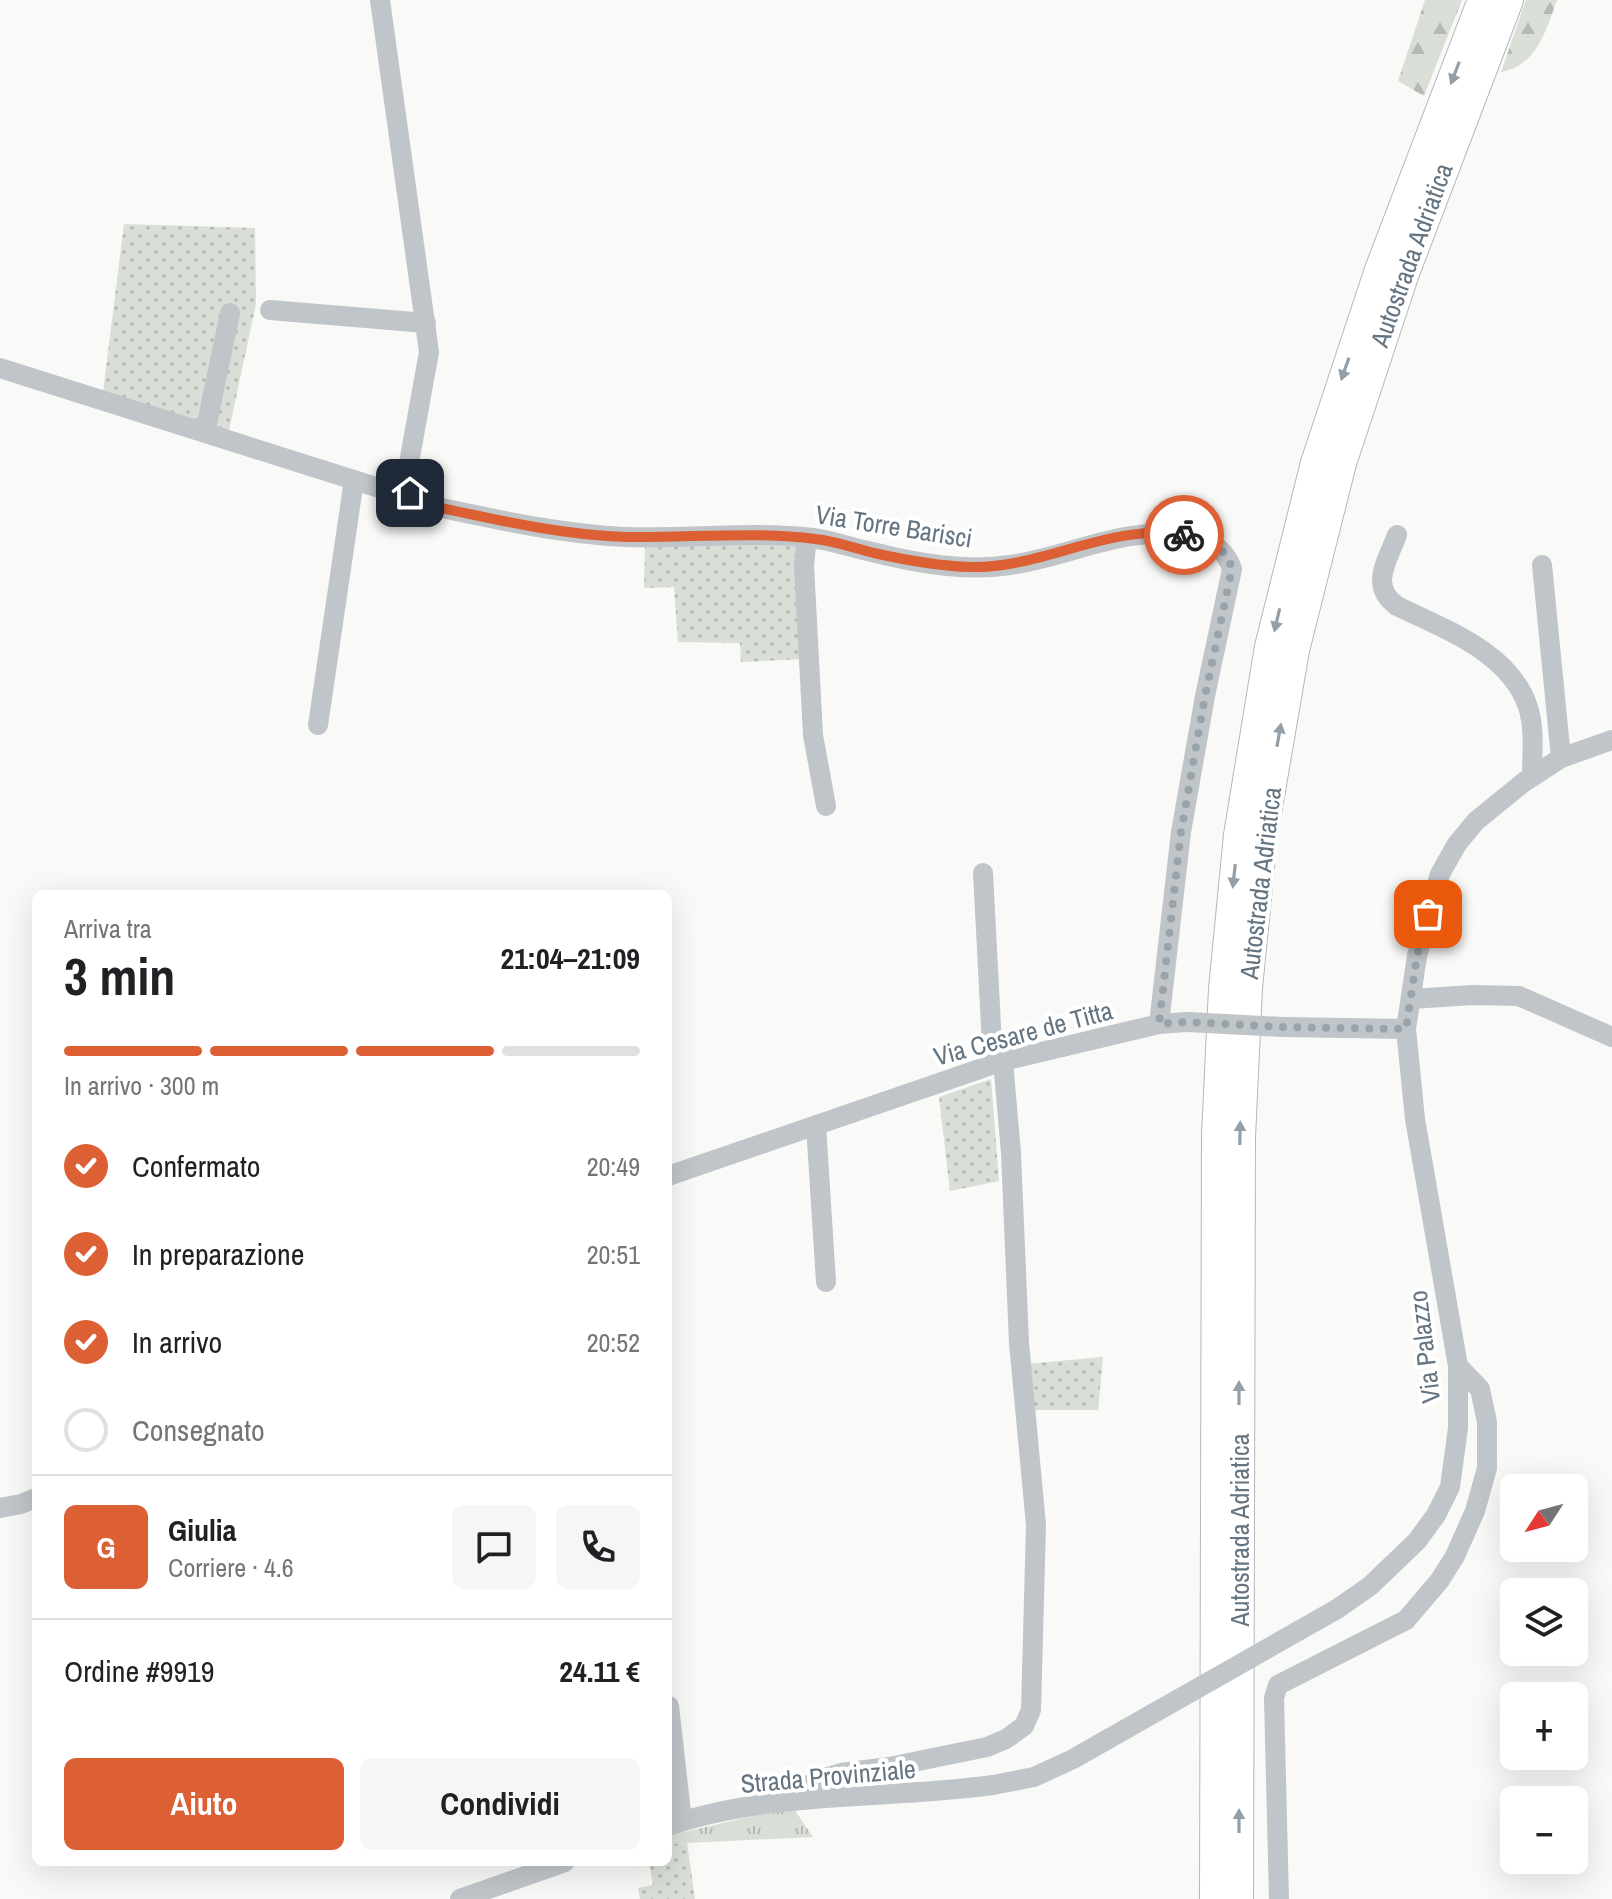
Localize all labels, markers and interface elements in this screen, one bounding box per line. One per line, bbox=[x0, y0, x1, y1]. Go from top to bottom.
one-way arrow bbox=[1448, 61, 1461, 85]
street label: Autostrada Adriatica bbox=[1361, 158, 1461, 353]
one-way arrow bbox=[1339, 358, 1351, 382]
pin bbox=[376, 459, 444, 527]
icon: home bbox=[388, 471, 432, 515]
courier bbox=[1144, 495, 1224, 575]
street label: Via Torre Barisci bbox=[813, 496, 975, 556]
icon: bike bbox=[1162, 513, 1206, 557]
one-way arrow bbox=[1270, 608, 1283, 633]
one-way arrow bbox=[1273, 722, 1285, 747]
street label: Autostrada Adriatica bbox=[1231, 785, 1289, 982]
one-way arrow bbox=[1228, 864, 1241, 889]
pin bbox=[1394, 880, 1462, 948]
icon: bag bbox=[1406, 892, 1450, 936]
text: Arriva tra bbox=[64, 911, 152, 946]
text: 21:04–21:09 bbox=[501, 938, 640, 978]
text: 3 min bbox=[64, 941, 175, 1011]
street label: Via Cesare de Titta bbox=[930, 992, 1116, 1074]
text: In arrivo · 300 m bbox=[64, 1068, 219, 1103]
one-way arrow bbox=[1234, 1120, 1247, 1145]
icon: check bbox=[64, 1144, 108, 1188]
text: Confermato bbox=[132, 1146, 261, 1186]
text: 20:49 bbox=[587, 1149, 640, 1184]
icon: check bbox=[64, 1232, 108, 1276]
text: In preparazione bbox=[132, 1234, 304, 1274]
text: 20:51 bbox=[587, 1237, 640, 1272]
street label: Via Palazzo bbox=[1400, 1289, 1448, 1405]
icon: check bbox=[64, 1320, 108, 1364]
text: In arrivo bbox=[132, 1322, 222, 1362]
text: 20:52 bbox=[587, 1325, 640, 1360]
one-way arrow bbox=[1233, 1380, 1245, 1405]
text: Consegnato bbox=[132, 1410, 265, 1450]
street label: Autostrada Adriatica bbox=[1222, 1433, 1257, 1628]
north arrow bbox=[1500, 1474, 1588, 1562]
map controls bbox=[1500, 1474, 1588, 1874]
button: chat bbox=[452, 1505, 536, 1589]
button: phone bbox=[556, 1505, 640, 1589]
text: Giulia bbox=[168, 1510, 236, 1550]
text: G bbox=[96, 1527, 116, 1567]
text: Corriere · 4.6 bbox=[168, 1550, 294, 1585]
button: layers bbox=[1500, 1578, 1588, 1666]
text: Ordine #9919 bbox=[64, 1651, 214, 1691]
text: 24.11 € bbox=[559, 1651, 640, 1691]
button: + bbox=[1500, 1682, 1588, 1770]
street label: Strada Provinziale bbox=[739, 1751, 917, 1801]
button: Aiuto bbox=[64, 1758, 344, 1850]
button: Condividi bbox=[360, 1758, 640, 1850]
button: − bbox=[1500, 1786, 1588, 1874]
one-way arrow bbox=[1233, 1808, 1245, 1833]

